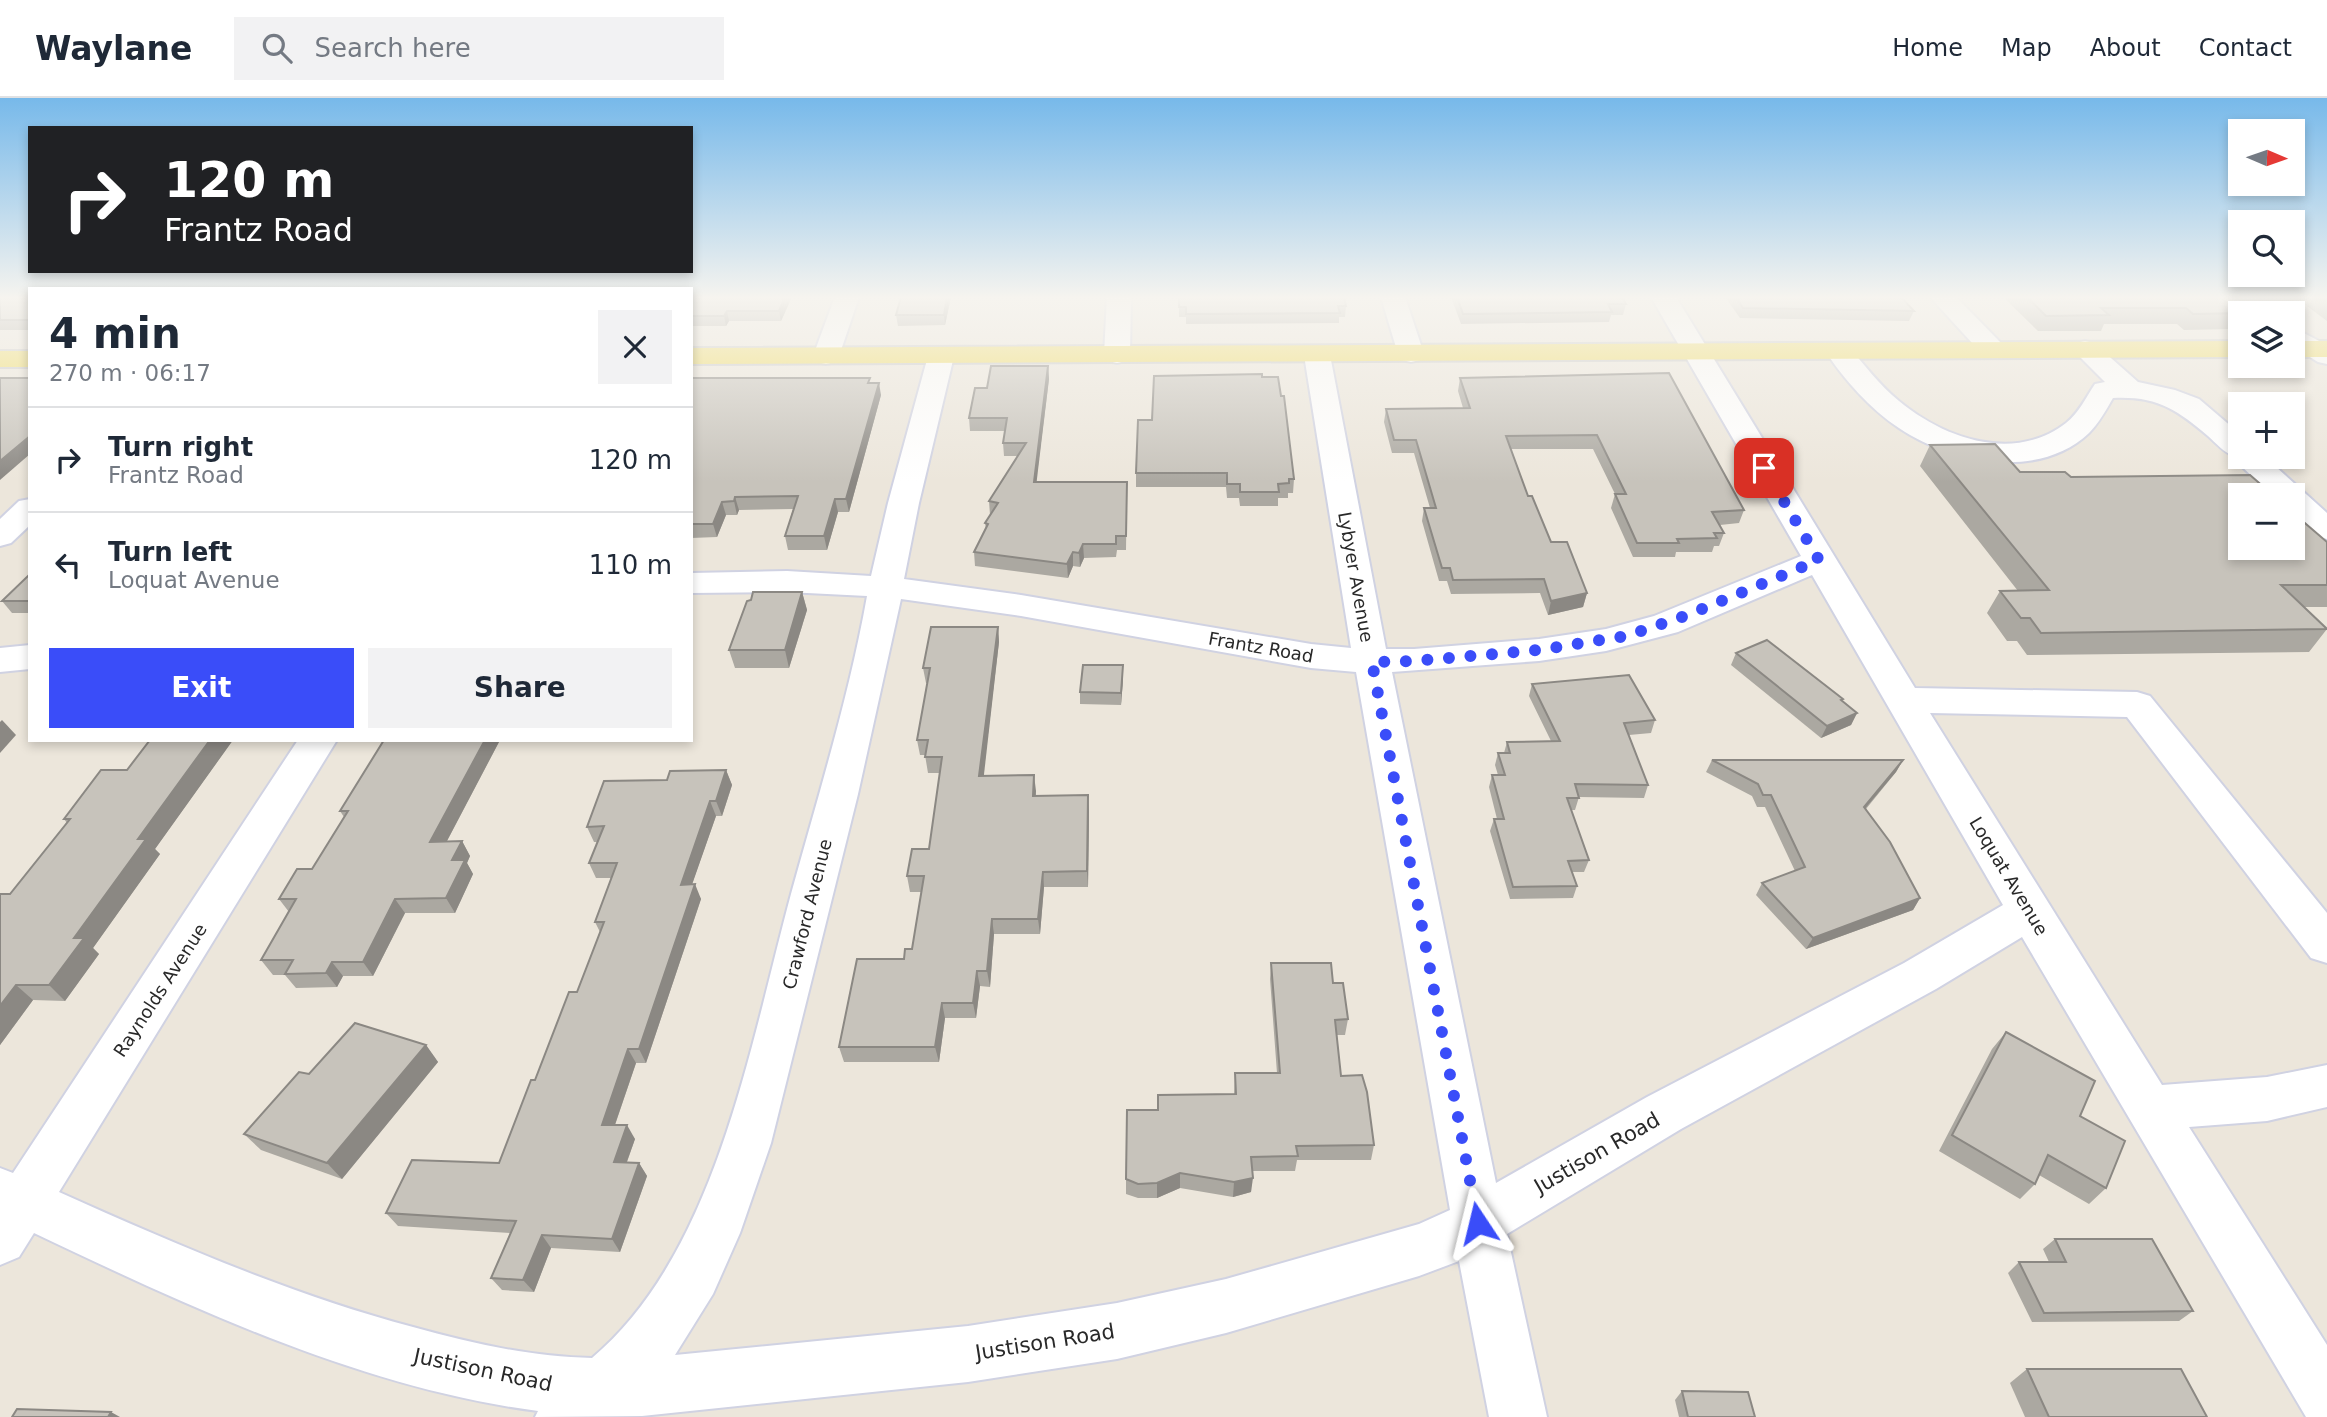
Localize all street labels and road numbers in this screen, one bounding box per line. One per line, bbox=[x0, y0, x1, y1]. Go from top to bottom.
street label: Lybyer Avenue bbox=[1334, 510, 1378, 644]
street label: Frantz Road bbox=[1207, 627, 1315, 667]
street label: Loquat Avenue bbox=[1965, 813, 2053, 939]
street label: Crawford Avenue bbox=[778, 837, 836, 991]
street label: Raynolds Avenue bbox=[109, 919, 211, 1061]
street label: Justison Road bbox=[1528, 1107, 1664, 1200]
street label: Justison Road bbox=[972, 1319, 1117, 1365]
street label: Justison Road bbox=[410, 1343, 554, 1396]

